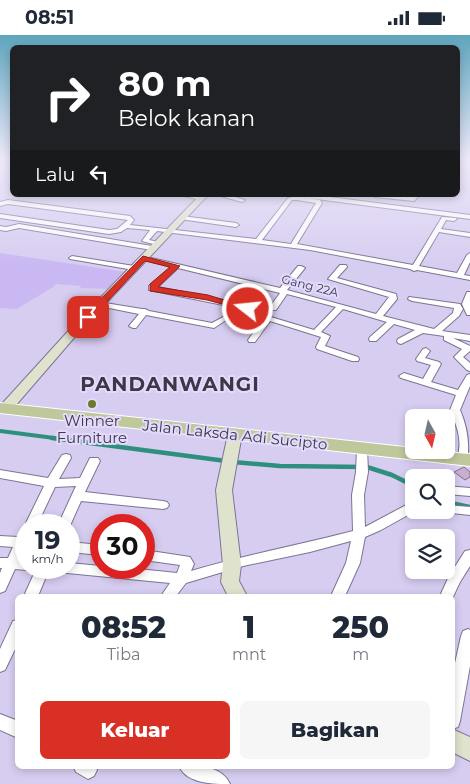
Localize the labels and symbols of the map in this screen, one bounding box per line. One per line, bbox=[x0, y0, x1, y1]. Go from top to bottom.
street label: Gang 22A bbox=[280, 271, 340, 300]
position arrow bbox=[221, 282, 273, 334]
pin bbox=[67, 296, 109, 338]
district label: PANDANWANGI bbox=[80, 372, 260, 396]
marker: Winner Furniture bbox=[86, 398, 98, 410]
north arrow bbox=[405, 409, 455, 459]
place label: Winner Furniture bbox=[57, 411, 127, 447]
street label: Jalan Laksda Adi Sucipto bbox=[141, 415, 328, 454]
speed limit sign: 30 bbox=[90, 514, 155, 579]

